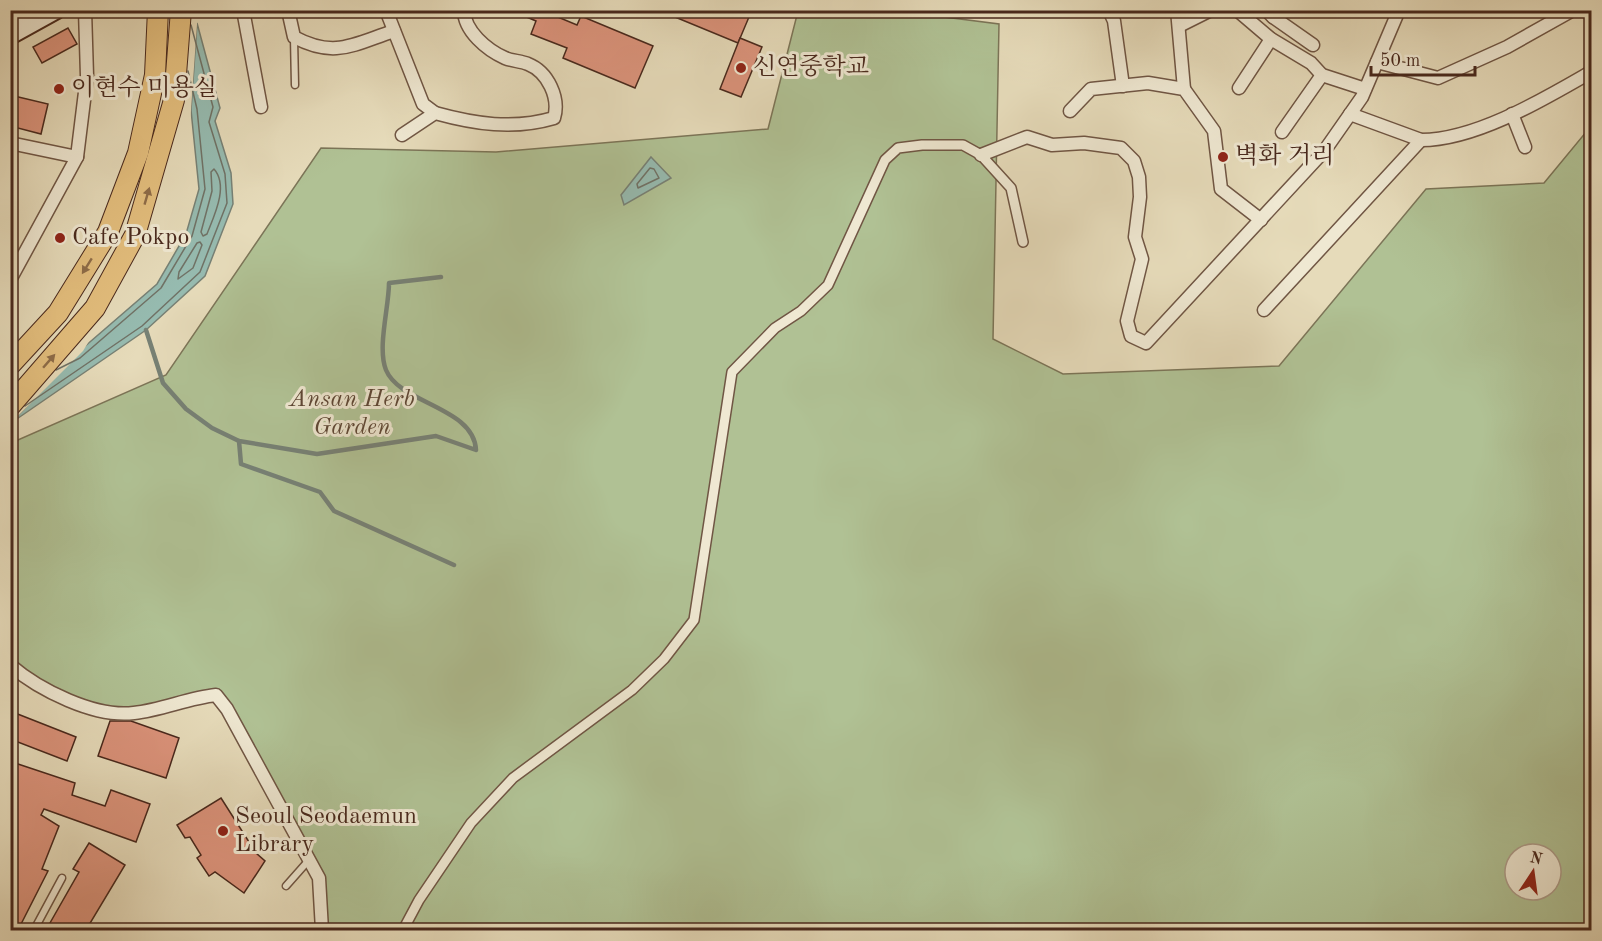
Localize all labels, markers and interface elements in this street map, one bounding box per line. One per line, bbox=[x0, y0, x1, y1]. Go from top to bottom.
scale bar bbox=[1371, 39, 1474, 77]
text: 50 m bbox=[1380, 52, 1420, 70]
place label: 신연중학교 bbox=[753, 54, 869, 80]
marker: 신연중학교 bbox=[734, 61, 748, 75]
place label: 이현수 미용실 bbox=[71, 75, 217, 101]
marker: 이현수 미용실 bbox=[52, 82, 66, 96]
place label: 벽화 거리 bbox=[1235, 143, 1334, 169]
marker: 벽화 거리 bbox=[1216, 150, 1230, 164]
one-way arrow bbox=[143, 187, 152, 205]
place label: Cafe Pokpo bbox=[72, 226, 189, 250]
marker: Cafe Pokpo bbox=[53, 231, 67, 245]
one-way arrow bbox=[82, 258, 93, 274]
one-way arrow bbox=[42, 354, 55, 369]
park label: Ansan Herb Garden bbox=[287, 388, 415, 440]
place label: Seoul Seodaemun Library bbox=[235, 805, 417, 857]
marker: Seoul Seodaemun Library bbox=[216, 824, 230, 838]
north arrow bbox=[1503, 842, 1563, 902]
text: N bbox=[1528, 850, 1544, 869]

